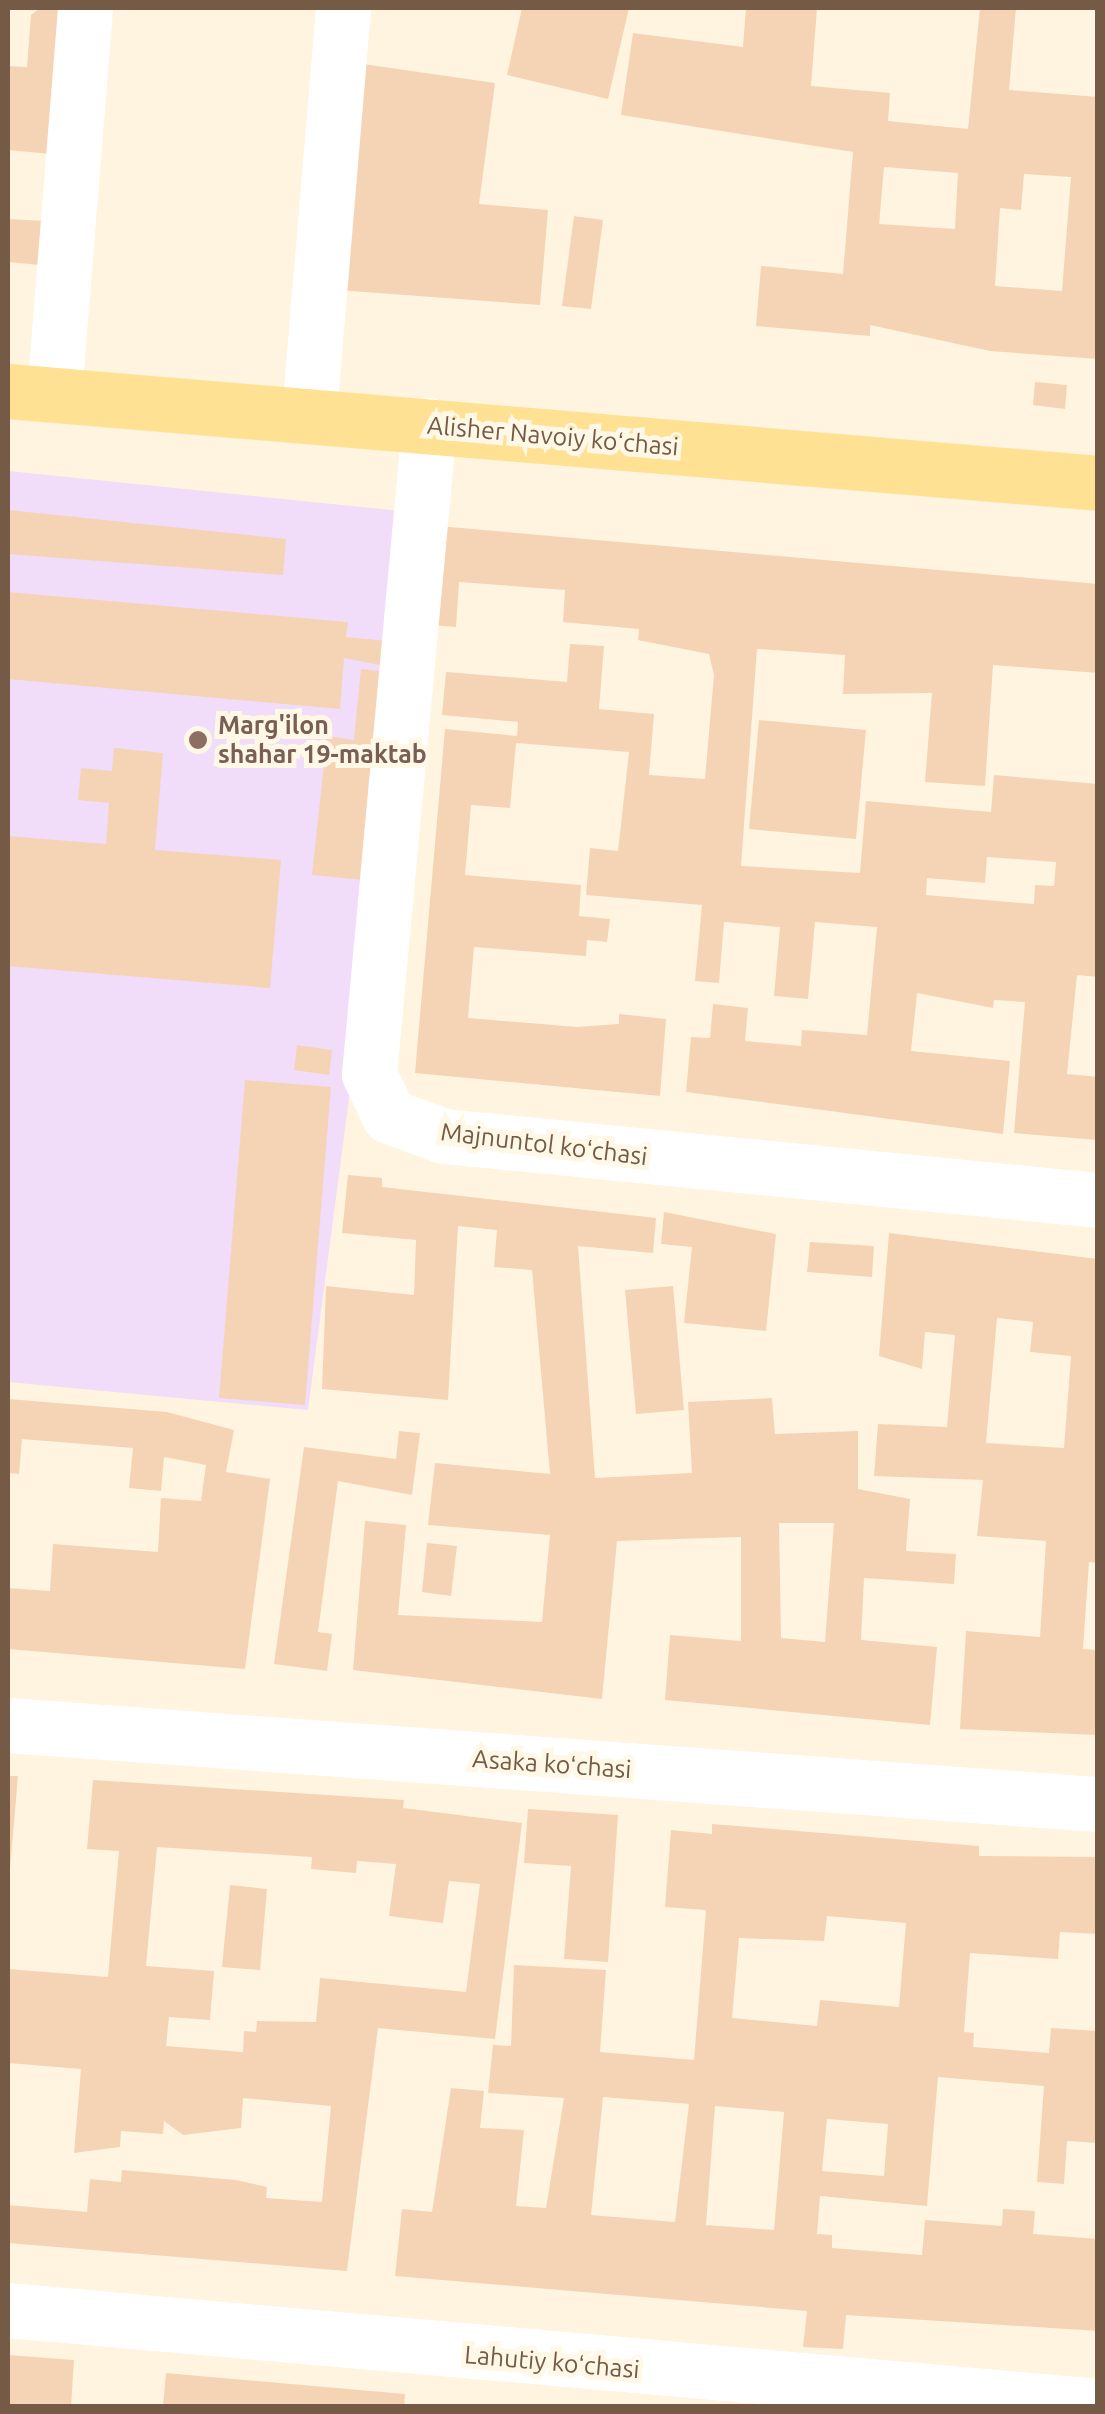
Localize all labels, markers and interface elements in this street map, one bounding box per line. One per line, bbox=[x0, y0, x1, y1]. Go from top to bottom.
street label: Alisher Navoiy koʻchasi bbox=[426, 410, 680, 462]
place label: Marg'ilon shahar 19-maktab bbox=[218, 711, 427, 770]
marker: Marg'ilon shahar 19-maktab bbox=[187, 729, 209, 751]
street label: Majnuntol koʻchasi bbox=[439, 1116, 649, 1172]
street label: Asaka koʻchasi bbox=[471, 1743, 633, 1785]
street label: Lahutiy koʻchasi bbox=[463, 2339, 641, 2385]

